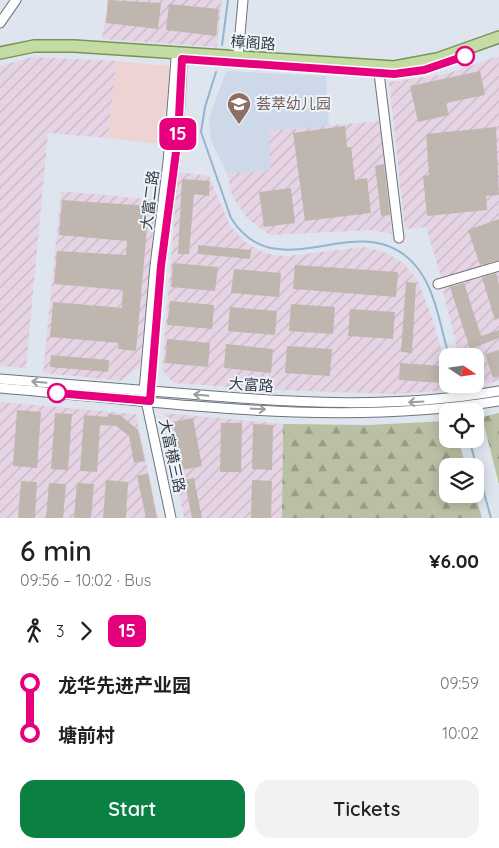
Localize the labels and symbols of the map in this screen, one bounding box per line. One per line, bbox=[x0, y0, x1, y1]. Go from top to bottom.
street label: 樟阁路 bbox=[230, 31, 276, 54]
unlabelled marker bbox=[455, 46, 475, 66]
school or university icon: 荟萃幼儿园 bbox=[226, 91, 252, 125]
place label: 荟萃幼儿园 bbox=[256, 94, 331, 113]
line badge: 15 bbox=[156, 118, 200, 150]
street label: 大富二路 bbox=[136, 169, 163, 231]
north arrow bbox=[439, 348, 484, 392]
street label: 大富路 bbox=[228, 373, 274, 396]
one-way arrow bbox=[32, 378, 48, 387]
unlabelled marker bbox=[47, 383, 67, 403]
one-way arrow bbox=[194, 391, 210, 400]
one-way arrow bbox=[408, 397, 424, 406]
one-way arrow bbox=[250, 405, 266, 414]
street label: 大富横三路 bbox=[155, 417, 190, 495]

